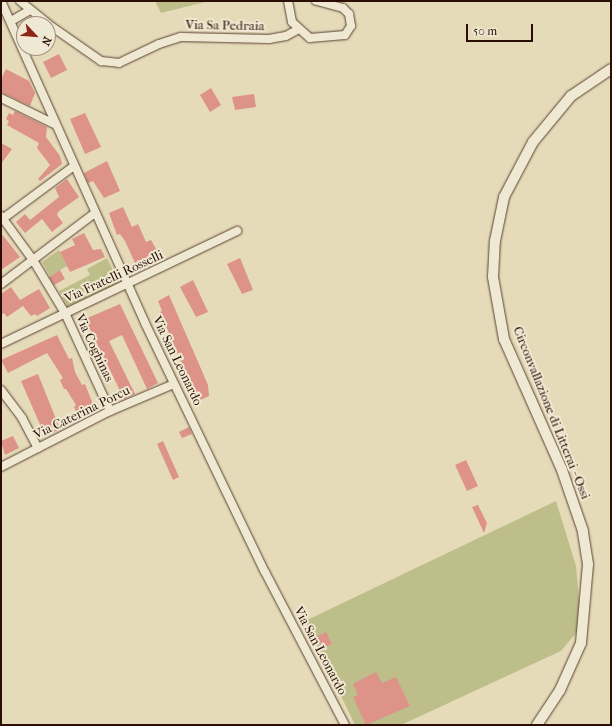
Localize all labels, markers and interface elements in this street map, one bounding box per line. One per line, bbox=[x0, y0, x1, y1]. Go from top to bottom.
north arrow bbox=[16, 16, 56, 56]
scale bar bbox=[468, 16, 535, 42]
street label: Via Sa Pedraia bbox=[185, 18, 265, 34]
text: 50 m bbox=[473, 24, 497, 38]
text: N bbox=[39, 34, 54, 48]
street label: Via Fratelli Rosselli bbox=[62, 247, 166, 307]
street label: Via Coghinas bbox=[72, 312, 116, 384]
street label: Via San Leonardo bbox=[149, 314, 205, 408]
street label: Circonvallazione di Litterai - Ossi bbox=[509, 324, 593, 502]
street label: Via Caterina Porcu bbox=[31, 383, 133, 443]
street label: Via San Leonardo bbox=[290, 604, 350, 698]

